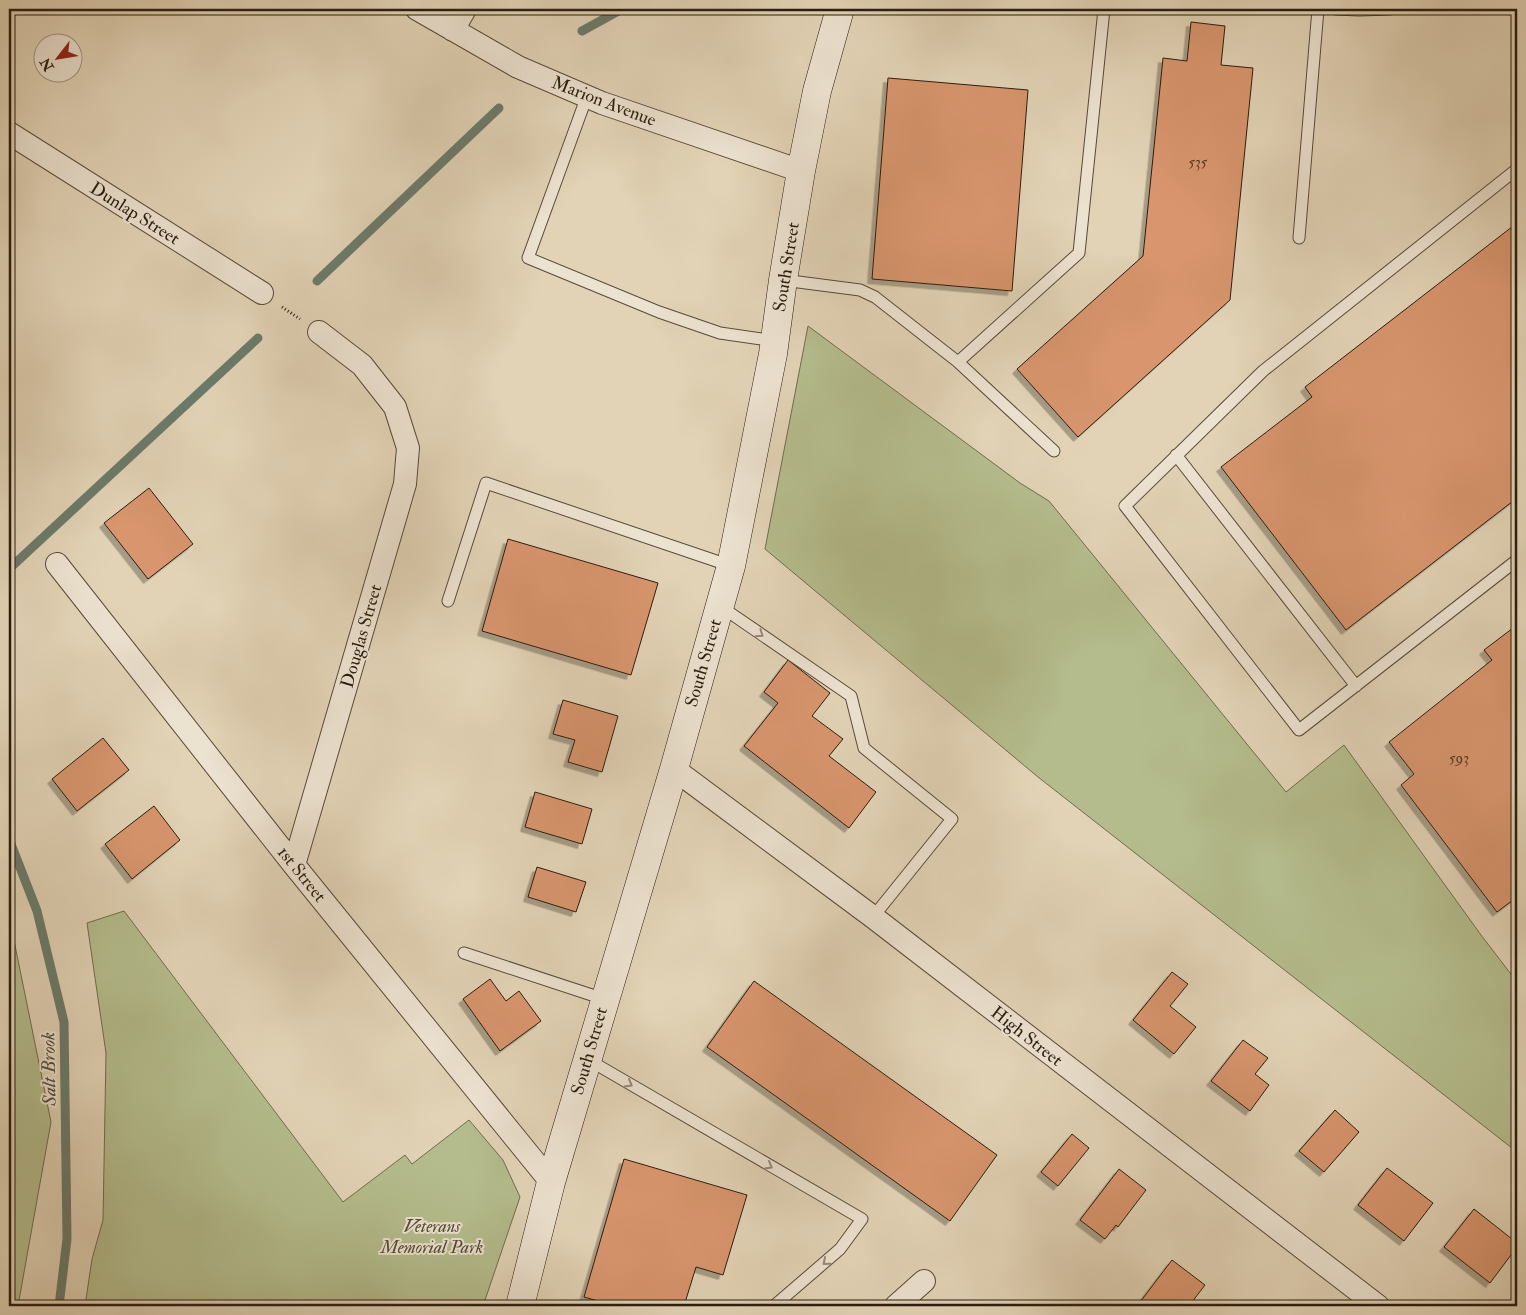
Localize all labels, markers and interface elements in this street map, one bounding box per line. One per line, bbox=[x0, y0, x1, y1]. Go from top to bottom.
north arrow bbox=[32, 32, 82, 82]
text: N bbox=[37, 54, 58, 75]
street label: Marion Avenue bbox=[548, 71, 660, 132]
house number: 535 bbox=[1189, 153, 1208, 172]
street label: Dunlap Street bbox=[86, 177, 184, 250]
street label: South Street bbox=[768, 220, 805, 314]
street label: Douglas Street bbox=[336, 581, 387, 691]
street label: South Street bbox=[680, 616, 727, 710]
one-way arrow bbox=[754, 627, 763, 637]
house number: 593 bbox=[1449, 749, 1469, 768]
street label: 1st Street bbox=[272, 842, 331, 907]
street label: High Street bbox=[986, 1001, 1067, 1072]
street label: South Street bbox=[566, 1004, 613, 1098]
water label: Salt Brook bbox=[36, 1032, 62, 1107]
one-way arrow bbox=[623, 1077, 632, 1087]
one-way arrow bbox=[764, 1159, 773, 1169]
park label: Veterans Memorial Park bbox=[380, 1215, 483, 1259]
one-way arrow bbox=[822, 1256, 831, 1265]

